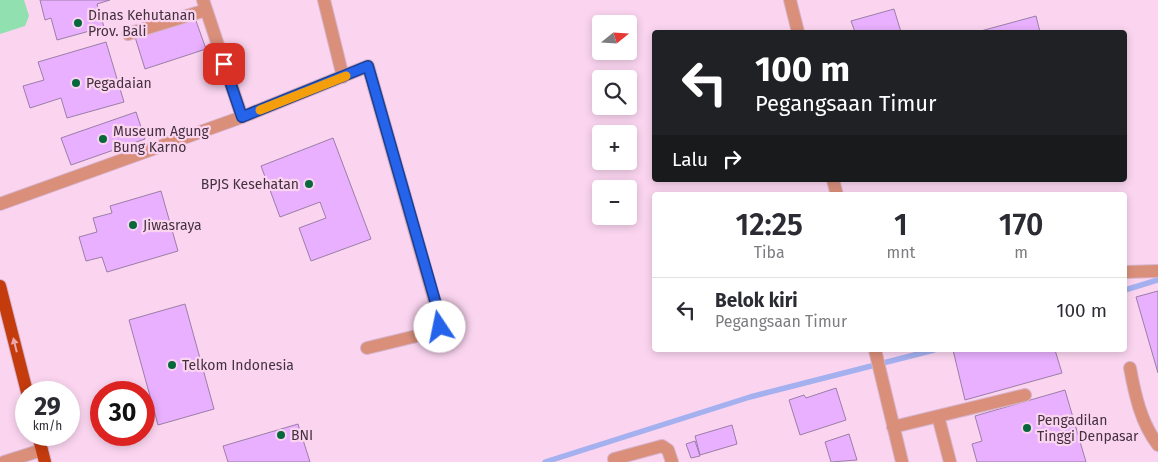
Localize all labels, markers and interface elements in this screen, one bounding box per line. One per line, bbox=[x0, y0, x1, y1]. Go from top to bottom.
place label: Dinas Kehutanan Prov. Bali bbox=[88, 7, 196, 40]
north arrow bbox=[592, 15, 638, 60]
map controls bbox=[592, 15, 637, 225]
marker: Dinas Kehutanan Prov. Bali bbox=[72, 17, 84, 29]
pin bbox=[203, 43, 245, 85]
text: 100 m bbox=[755, 48, 850, 90]
icon: arrive bbox=[210, 50, 238, 78]
icon: left bbox=[672, 50, 737, 115]
button: search bbox=[592, 70, 637, 115]
place label: Pegadaian bbox=[86, 75, 152, 92]
marker: Pegadaian bbox=[70, 77, 82, 89]
text: Pegangsaan Timur bbox=[755, 90, 937, 117]
place label: Museum Agung Bung Karno bbox=[113, 123, 210, 156]
button: + bbox=[592, 125, 637, 170]
marker: Museum Agung Bung Karno bbox=[97, 133, 109, 145]
icon: right bbox=[718, 145, 746, 173]
text: Lalu bbox=[672, 148, 708, 171]
place label: BPJS Kesehatan bbox=[201, 176, 299, 193]
marker: BPJS Kesehatan bbox=[303, 178, 315, 190]
button: − bbox=[592, 180, 637, 225]
text: 12:25 bbox=[736, 207, 803, 243]
text: 1 bbox=[894, 207, 908, 243]
text: 170 bbox=[999, 207, 1043, 243]
place label: Jiwasraya bbox=[143, 217, 202, 234]
marker: Jiwasraya bbox=[127, 219, 139, 231]
text: Tiba bbox=[754, 243, 785, 262]
text: mnt bbox=[886, 243, 915, 262]
text: m bbox=[1014, 243, 1028, 262]
text: Belok kiri bbox=[715, 289, 798, 312]
icon: left bbox=[672, 296, 700, 324]
text: 100 m bbox=[1056, 299, 1107, 322]
position arrow bbox=[413, 300, 465, 352]
text: Pegangsaan Timur bbox=[715, 312, 847, 331]
one-way arrow bbox=[11, 338, 19, 353]
place label: Telkom Indonesia bbox=[182, 357, 294, 374]
marker: Telkom Indonesia bbox=[166, 359, 178, 371]
speed limit sign: 30 bbox=[90, 381, 155, 446]
text: 29 bbox=[34, 392, 61, 422]
place label: Pengadilan Tinggi Denpasar bbox=[1037, 412, 1139, 445]
text: km/h bbox=[33, 419, 62, 433]
marker: Pengadilan Tinggi Denpasar bbox=[1021, 422, 1033, 434]
place label: BNI bbox=[291, 427, 313, 444]
marker: BNI bbox=[275, 429, 287, 441]

